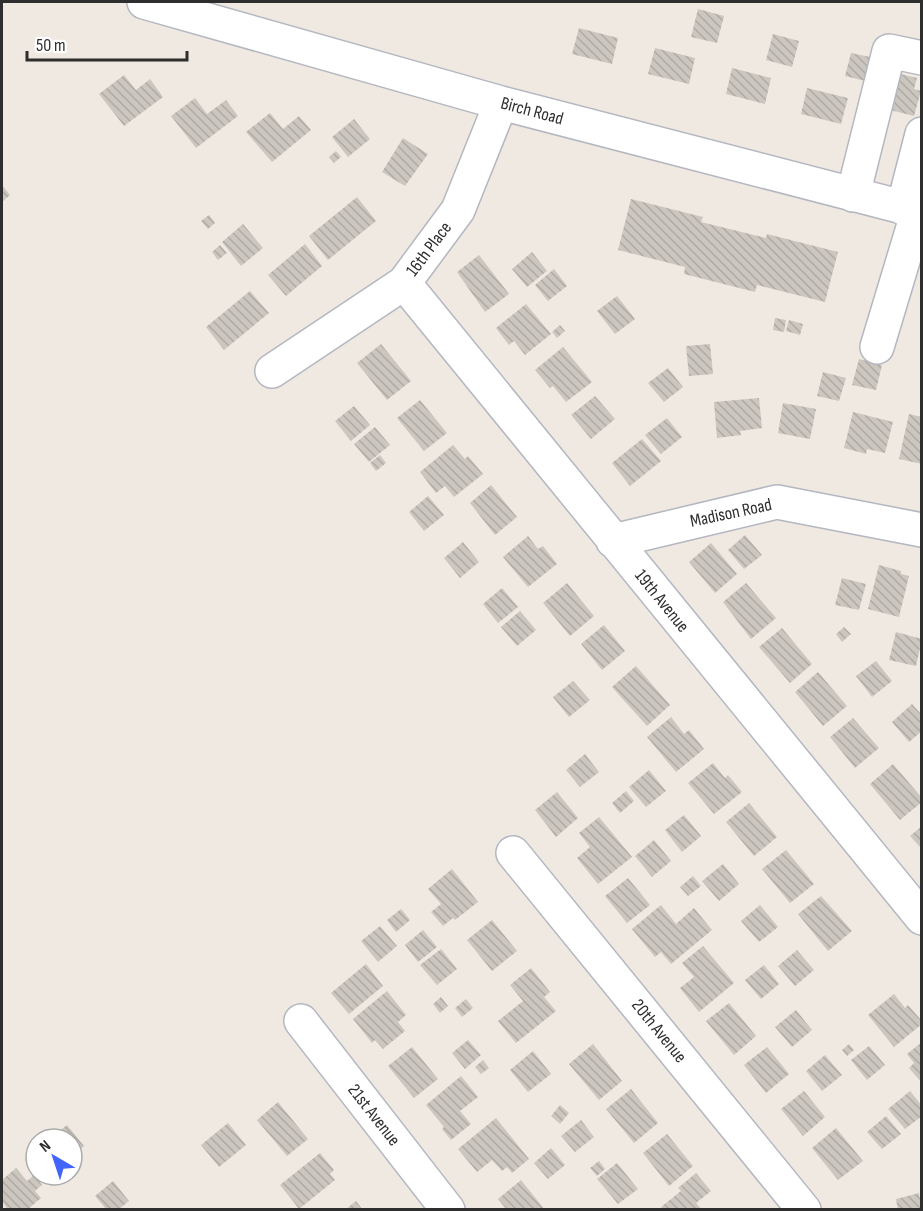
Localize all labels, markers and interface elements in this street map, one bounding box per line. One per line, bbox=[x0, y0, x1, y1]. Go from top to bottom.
scale bar bbox=[27, 24, 188, 62]
text: 50 m bbox=[36, 35, 66, 56]
street label: Birch Road bbox=[498, 93, 566, 129]
street label: 16th Place bbox=[402, 218, 456, 280]
street label: Madison Road bbox=[688, 494, 774, 532]
street label: 19th Avenue bbox=[630, 565, 694, 637]
street label: 20th Avenue bbox=[627, 995, 691, 1067]
street label: 21st Avenue bbox=[343, 1080, 405, 1150]
north arrow bbox=[24, 1127, 84, 1187]
text: N bbox=[36, 1136, 55, 1157]

